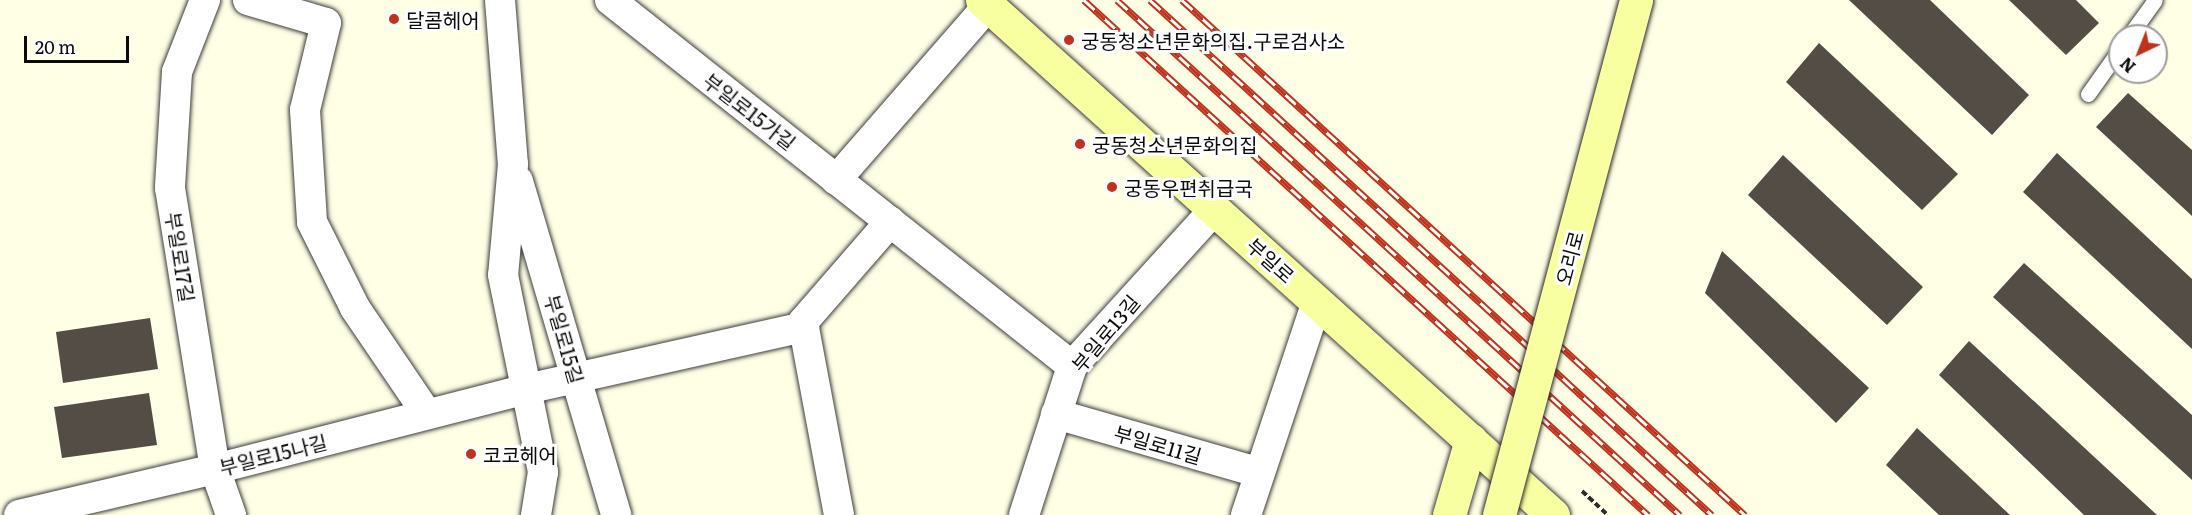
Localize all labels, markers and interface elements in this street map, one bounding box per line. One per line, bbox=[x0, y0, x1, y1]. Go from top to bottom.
place label: 달콤헤어 bbox=[406, 7, 480, 31]
marker: 달콤헤어 bbox=[387, 12, 401, 26]
scale bar bbox=[27, 24, 132, 62]
north arrow bbox=[2108, 24, 2168, 84]
place label: 궁동청소년문화의집.구로검사소 bbox=[1081, 28, 1345, 52]
text: 20 m bbox=[35, 33, 76, 60]
marker: 궁동청소년문화의집.구로검사소 bbox=[1062, 33, 1076, 47]
text: N bbox=[2114, 52, 2140, 79]
street label: 부일로15가길 bbox=[699, 68, 801, 154]
place label: 궁동청소년문화의집 bbox=[1092, 132, 1258, 156]
marker: 궁동청소년문화의집 bbox=[1073, 137, 1087, 151]
place label: 궁동우편취급국 bbox=[1124, 175, 1253, 199]
marker: 궁동우편취급국 bbox=[1105, 180, 1119, 194]
street label: 부일로17길 bbox=[162, 210, 200, 304]
street label: 오리로 bbox=[1550, 228, 1588, 288]
street label: 부일로 bbox=[1242, 233, 1300, 287]
street label: 부일로13길 bbox=[1066, 290, 1144, 376]
street label: 부일로15길 bbox=[541, 292, 589, 386]
street label: 부일로11길 bbox=[1111, 420, 1205, 468]
street label: 부일로15나길 bbox=[217, 429, 329, 479]
place label: 코코헤어 bbox=[483, 442, 557, 466]
marker: 코코헤어 bbox=[464, 447, 478, 461]

